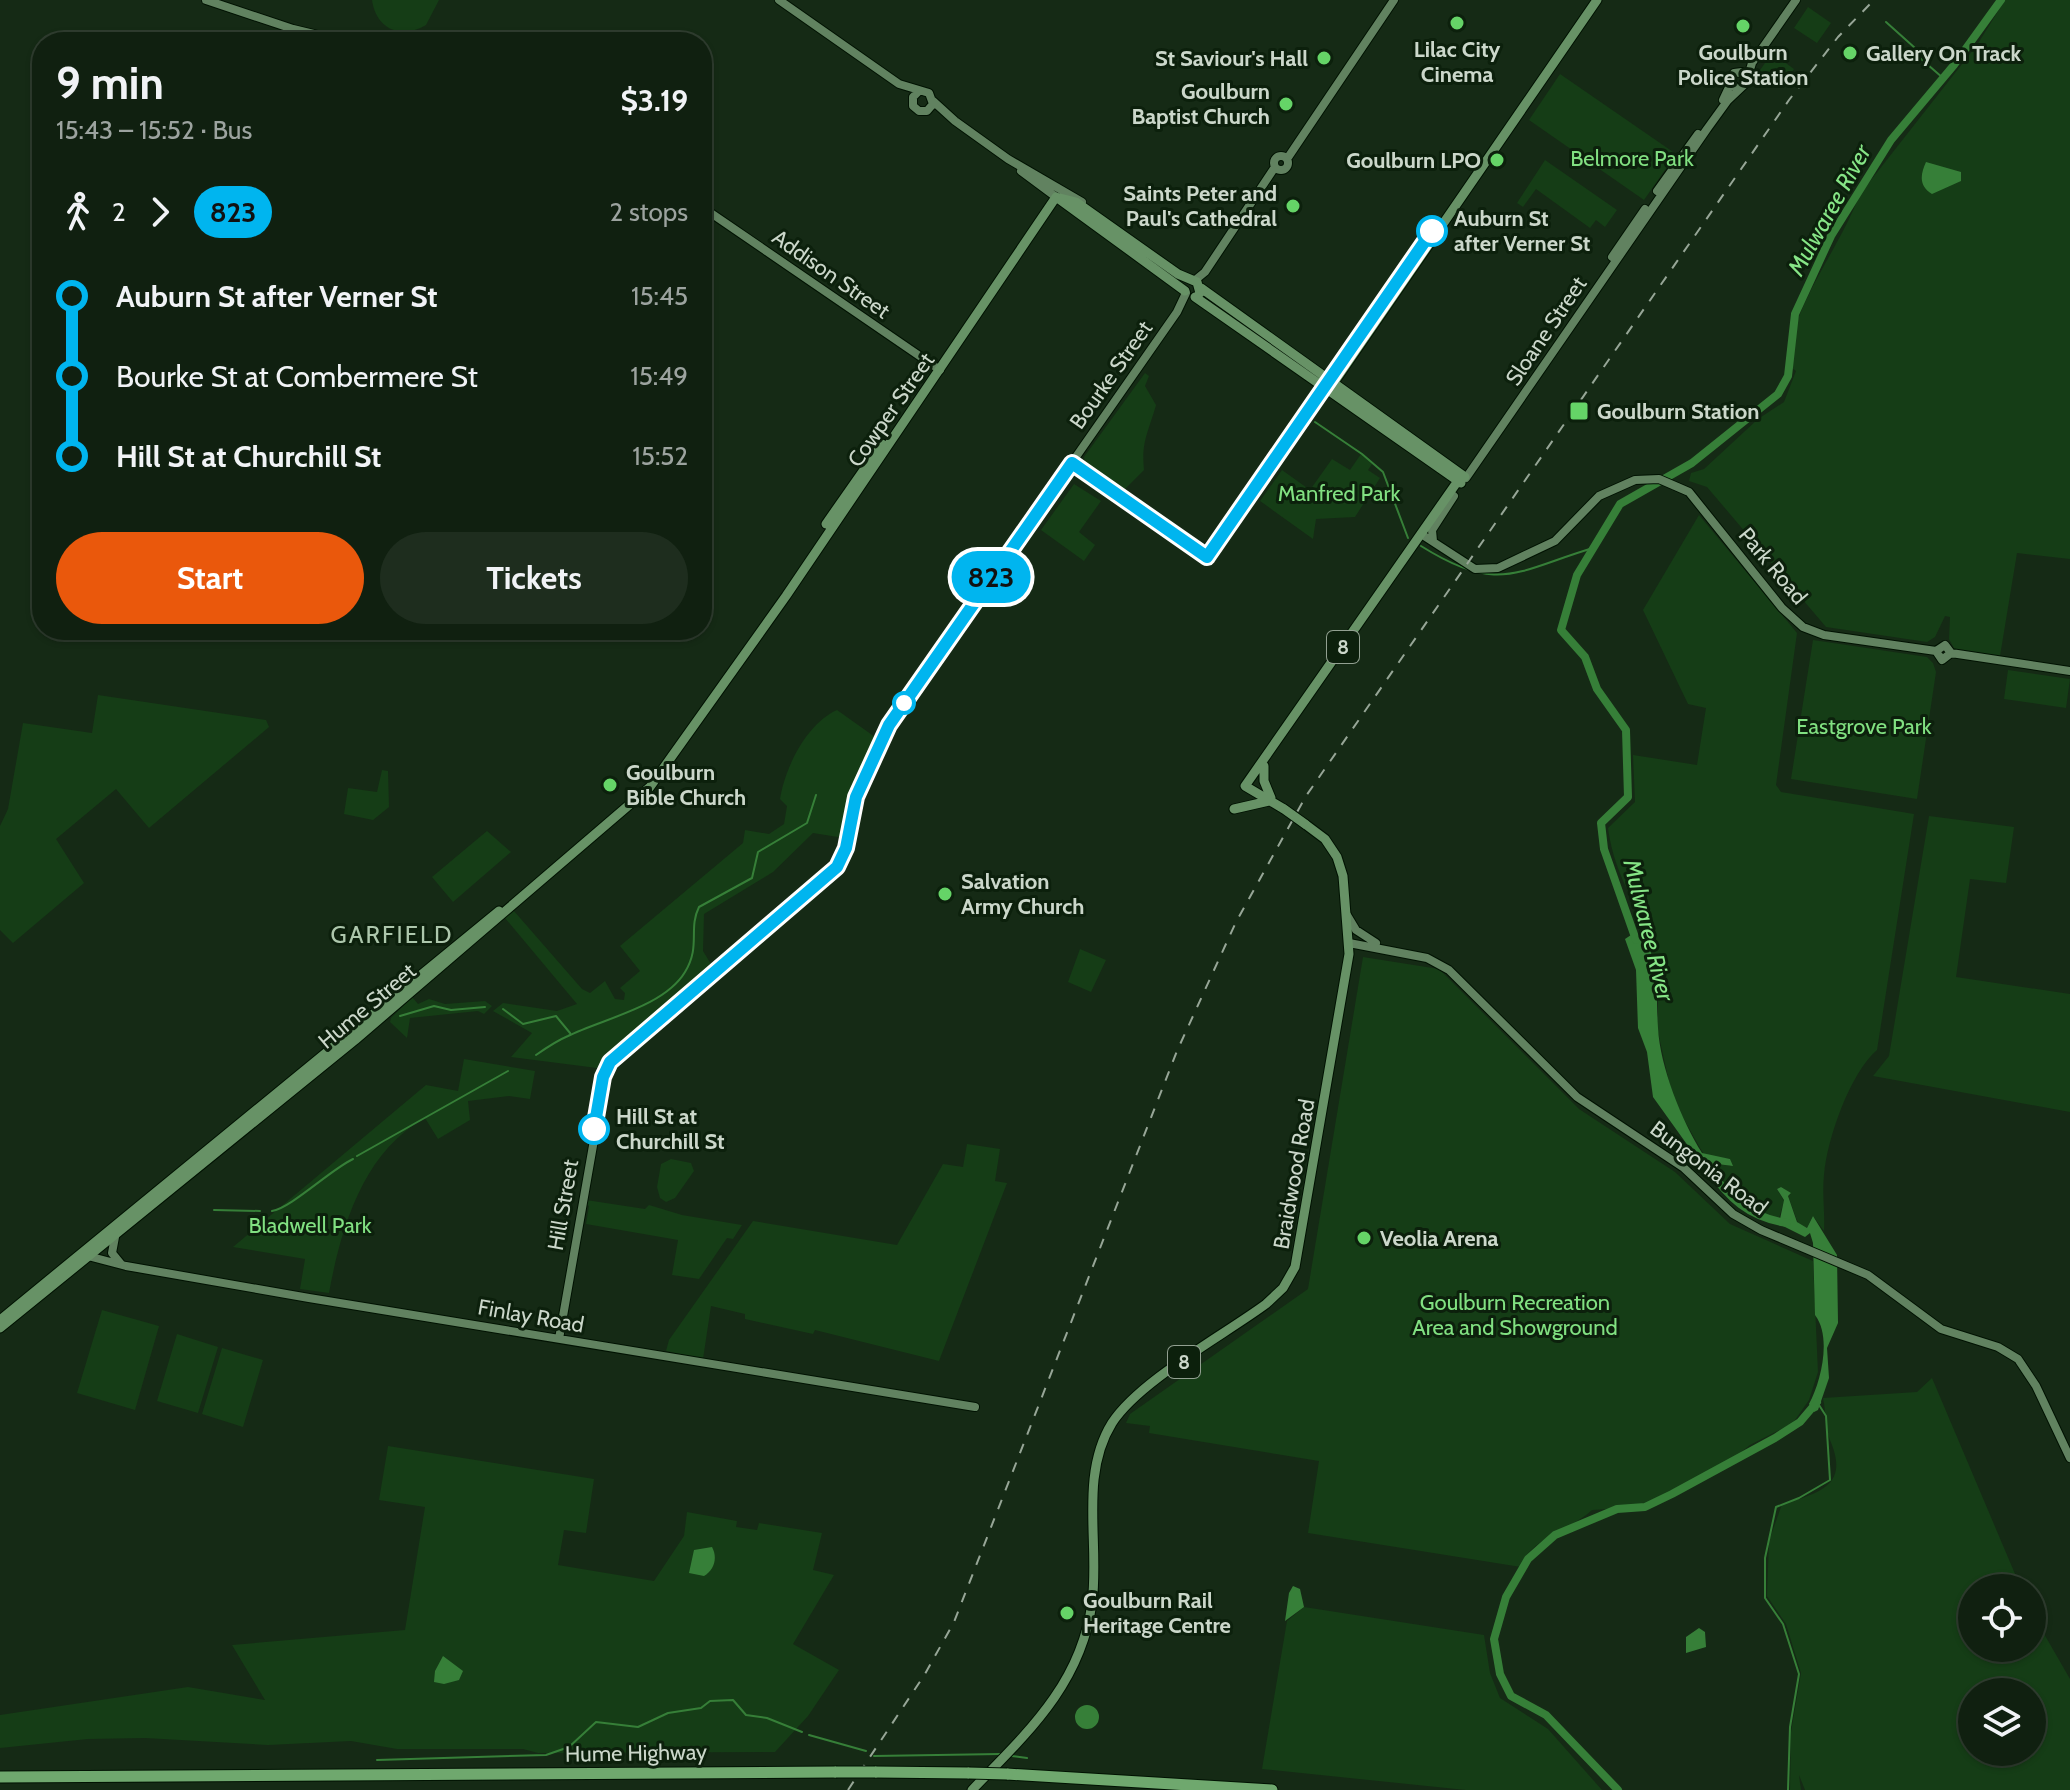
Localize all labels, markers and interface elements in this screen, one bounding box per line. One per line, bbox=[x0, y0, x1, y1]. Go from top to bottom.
marker: Lilac City Cinema bbox=[1448, 14, 1466, 32]
marker: Goulburn Police Station bbox=[1734, 17, 1752, 35]
place label: Lilac City Cinema bbox=[1414, 36, 1500, 88]
place label: Goulburn Police Station bbox=[1677, 39, 1809, 91]
place label: Gallery On Track bbox=[1866, 40, 2021, 67]
marker: Gallery On Track bbox=[1841, 44, 1859, 62]
place label: St Saviour's Hall bbox=[1155, 45, 1308, 72]
marker: St Saviour's Hall bbox=[1315, 49, 1333, 67]
text: 9 min bbox=[56, 57, 164, 110]
place label: Goulburn Baptist Church bbox=[1131, 78, 1270, 130]
text: $3.19 bbox=[620, 82, 688, 119]
marker: Goulburn Baptist Church bbox=[1277, 95, 1295, 113]
text: 15:43 – 15:52 · Bus bbox=[56, 114, 252, 146]
water label: Mulwaree River bbox=[1781, 138, 1878, 281]
park label: Belmore Park bbox=[1570, 145, 1694, 172]
place label: Goulburn LPO bbox=[1346, 147, 1481, 174]
marker: Goulburn LPO bbox=[1488, 151, 1506, 169]
place label: Saints Peter and Paul's Cathedral bbox=[1123, 180, 1277, 232]
icon: walk bbox=[56, 190, 100, 234]
icon: forward bbox=[138, 190, 182, 234]
text: 823 bbox=[210, 195, 256, 229]
text: 2 bbox=[112, 196, 126, 228]
text: 2 stops bbox=[610, 196, 688, 228]
marker: Saints Peter and Paul's Cathedral bbox=[1284, 197, 1302, 215]
place label: Auburn St after Verner St bbox=[1454, 205, 1591, 257]
marker: Auburn St after Verner St bbox=[1417, 216, 1447, 246]
street label: Addison Street bbox=[767, 224, 895, 325]
street label: Sloane Street bbox=[1500, 271, 1593, 391]
text: Auburn St after Verner St bbox=[116, 278, 438, 315]
text: 15:45 bbox=[631, 280, 688, 312]
street label: Bourke Street bbox=[1064, 315, 1158, 434]
street label: Cowper Street bbox=[842, 347, 941, 472]
text: Bourke St at Combermere St bbox=[116, 358, 478, 395]
text: 15:49 bbox=[630, 360, 688, 392]
place label: Goulburn Station bbox=[1597, 398, 1759, 425]
marker: Goulburn Station bbox=[1568, 400, 1590, 422]
text: Hill St at Churchill St bbox=[116, 438, 381, 475]
text: 15:52 bbox=[632, 440, 688, 472]
park label: Manfred Park bbox=[1278, 480, 1400, 507]
street label: Park Road bbox=[1733, 522, 1813, 610]
button: Start bbox=[56, 532, 364, 624]
button: Tickets bbox=[380, 532, 688, 624]
line badge: 823 bbox=[945, 551, 1037, 603]
text: 823 bbox=[968, 560, 1014, 594]
road number: 8 bbox=[1327, 631, 1359, 663]
unlabelled marker bbox=[893, 692, 915, 714]
park label: Eastgrove Park bbox=[1796, 713, 1932, 740]
place label: Goulburn Bible Church bbox=[626, 759, 746, 811]
marker: Goulburn Bible Church bbox=[601, 776, 619, 794]
water label: Mulwaree River bbox=[1617, 855, 1681, 1006]
place label: Salvation Army Church bbox=[961, 868, 1084, 920]
marker: Salvation Army Church bbox=[936, 885, 954, 903]
district label: GARFIELD bbox=[331, 920, 453, 949]
street label: Hume Street bbox=[313, 957, 422, 1055]
street label: Braidwood Road bbox=[1267, 1097, 1321, 1251]
place label: Hill St at Churchill St bbox=[616, 1103, 725, 1155]
marker: Hill St at Churchill St bbox=[579, 1114, 609, 1144]
street label: Bungonia Road bbox=[1645, 1115, 1773, 1221]
street label: Hill Street bbox=[542, 1157, 584, 1253]
park label: Bladwell Park bbox=[248, 1212, 372, 1239]
place label: Veolia Arena bbox=[1380, 1225, 1499, 1252]
marker: Veolia Arena bbox=[1355, 1229, 1373, 1247]
park label: Goulburn Recreation Area and Showground bbox=[1412, 1289, 1618, 1341]
street label: Finlay Road bbox=[476, 1293, 586, 1339]
road number: 8 bbox=[1168, 1346, 1200, 1378]
map controls bbox=[1958, 1574, 2046, 1766]
button: locate bbox=[1958, 1574, 2046, 1662]
place label: Goulburn Rail Heritage Centre bbox=[1083, 1587, 1231, 1639]
marker: Goulburn Rail Heritage Centre bbox=[1058, 1604, 1076, 1622]
button: layers bbox=[1958, 1678, 2046, 1766]
street label: Hume Highway bbox=[565, 1738, 707, 1768]

